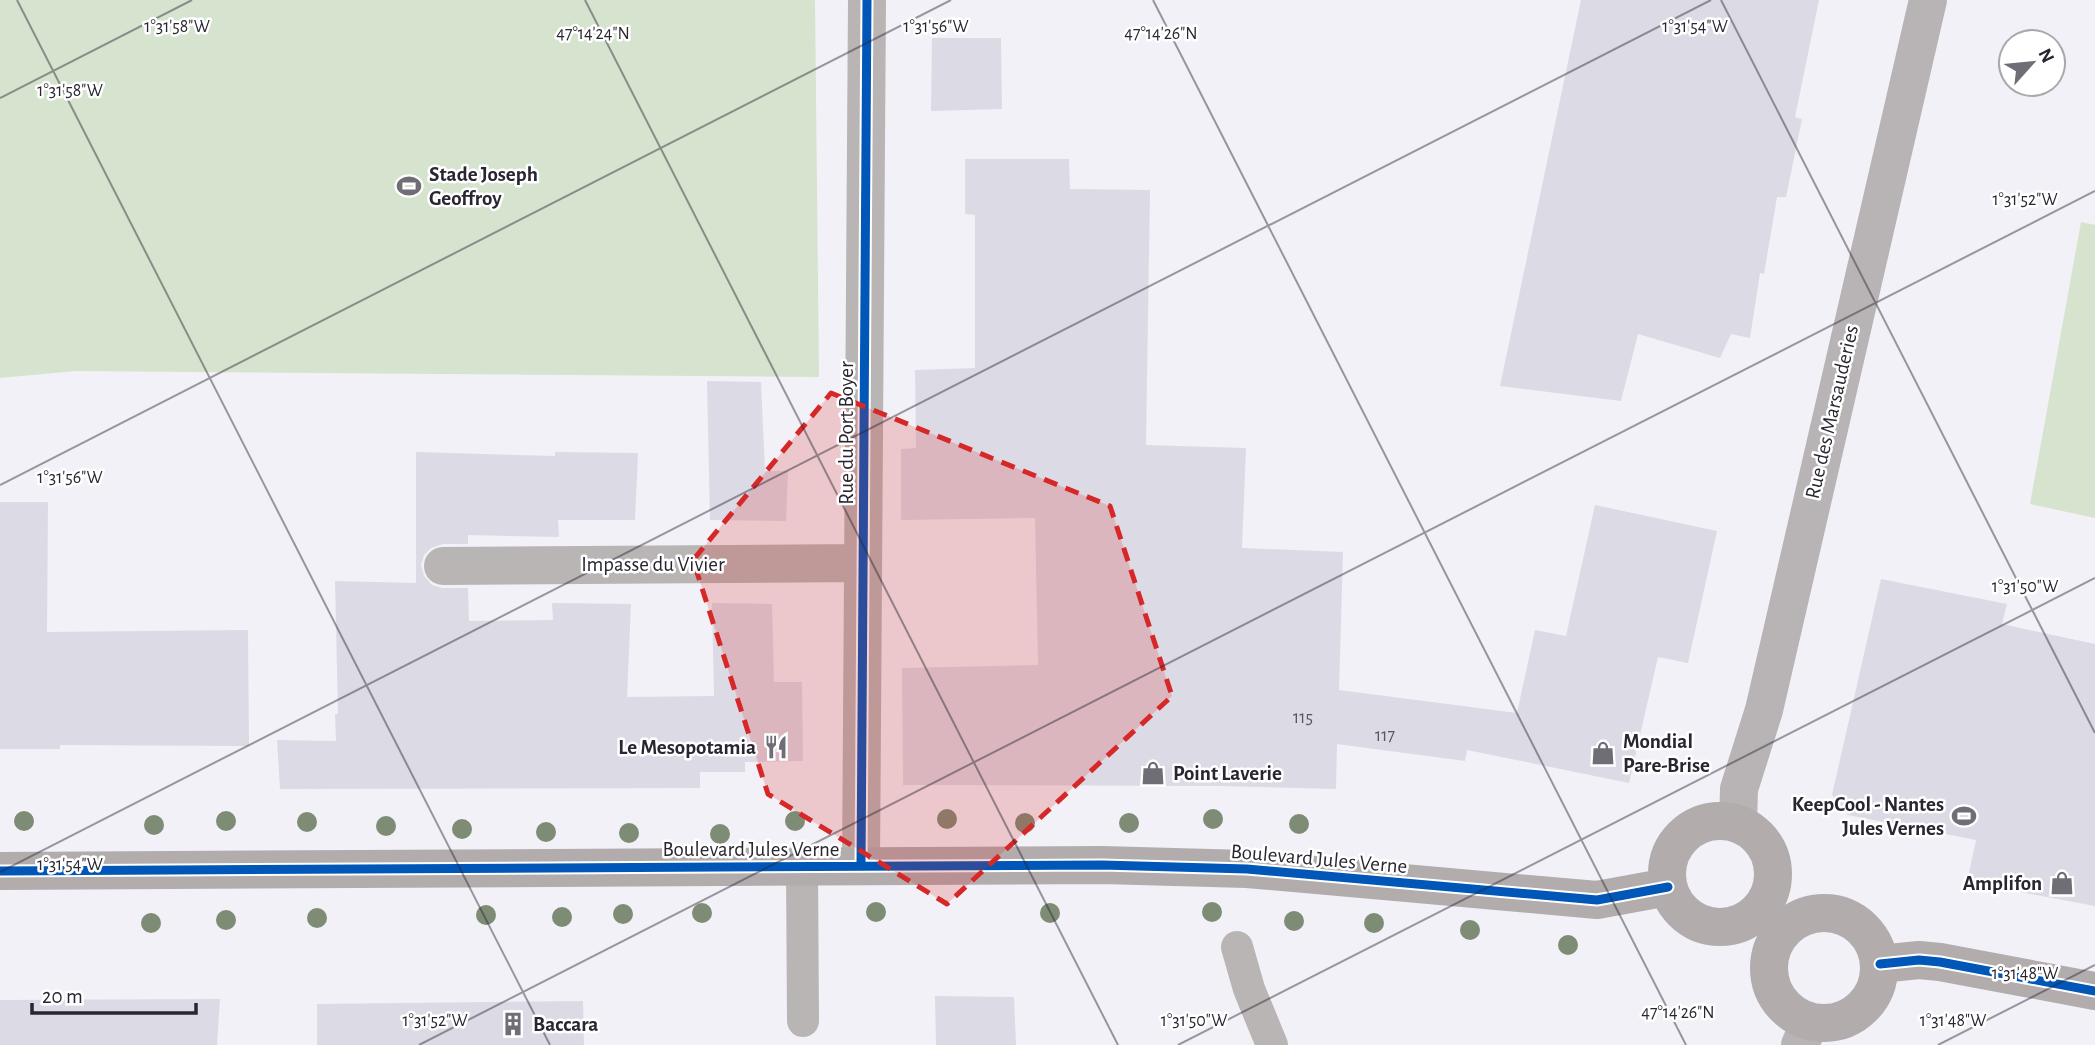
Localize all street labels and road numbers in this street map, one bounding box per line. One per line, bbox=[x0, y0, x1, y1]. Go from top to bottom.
street label: Rue des Marsauderies bbox=[1802, 323, 1862, 501]
street label: Rue du Port Boyer bbox=[836, 361, 857, 505]
street label: Impasse du Vivier bbox=[581, 554, 725, 575]
street label: Boulevard Jules Verne bbox=[662, 839, 840, 860]
street label: Boulevard Jules Verne bbox=[1230, 841, 1408, 877]

